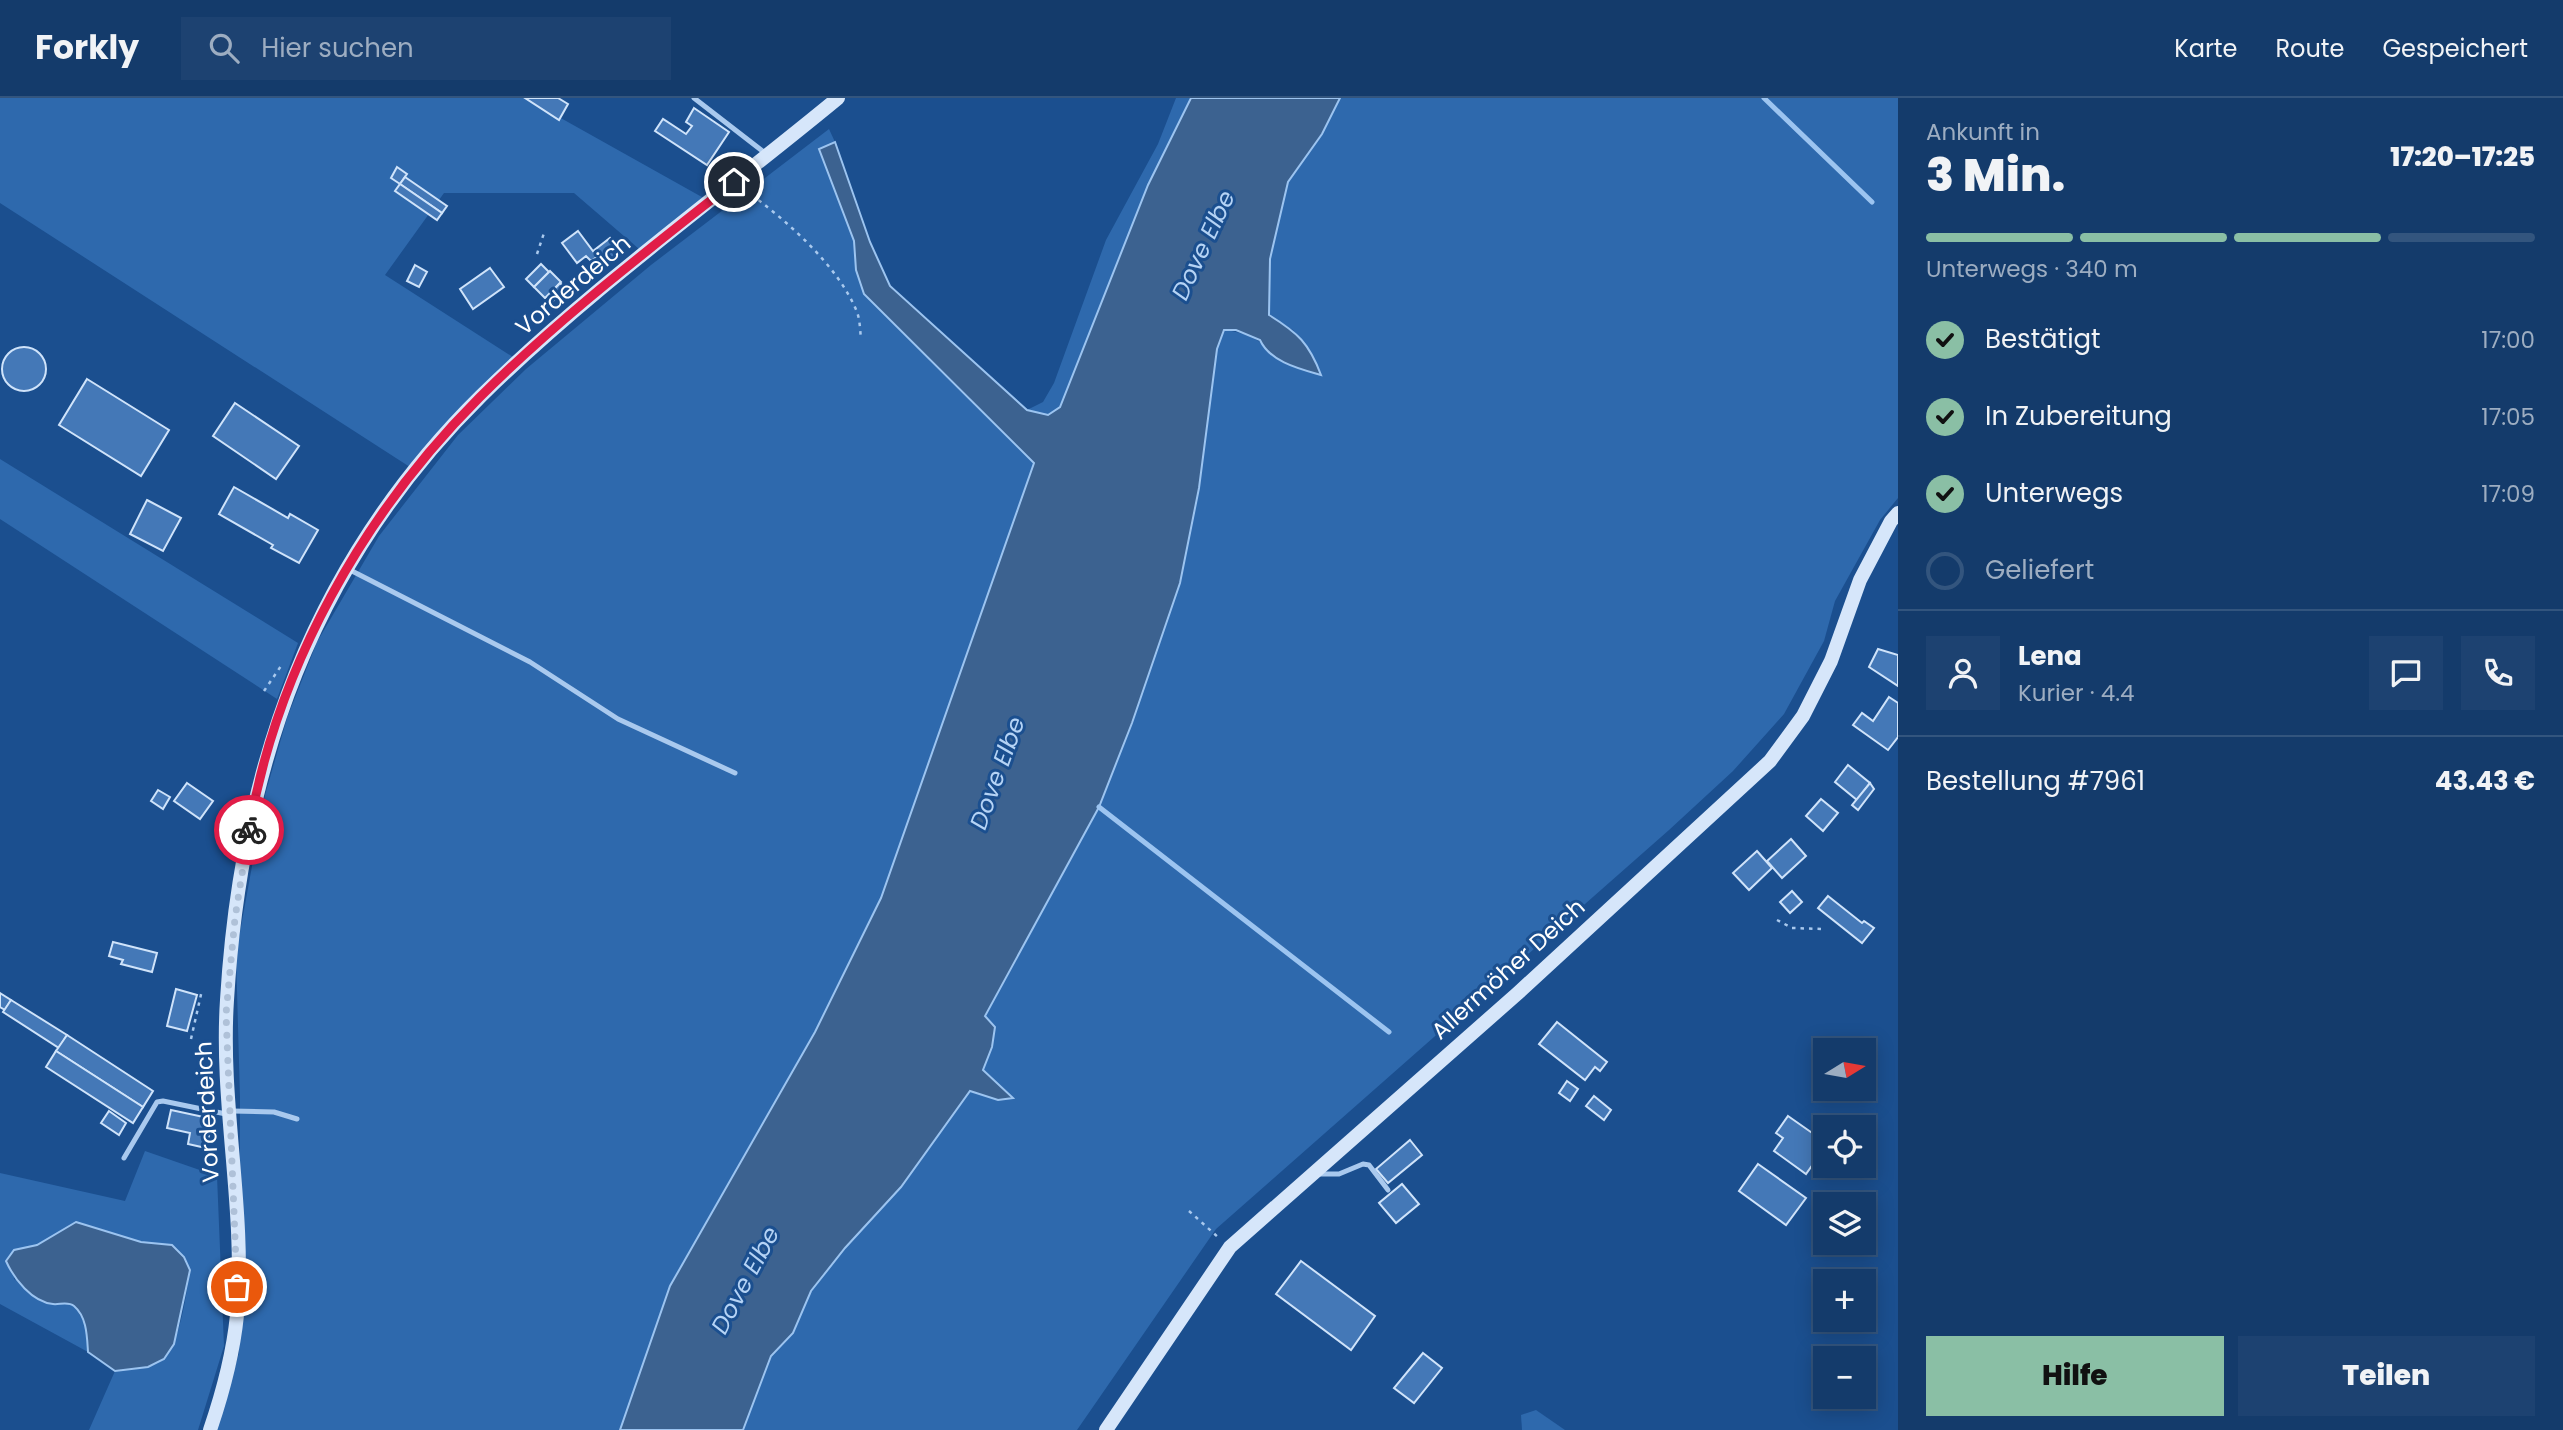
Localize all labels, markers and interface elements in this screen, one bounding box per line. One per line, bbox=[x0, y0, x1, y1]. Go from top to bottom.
search box bbox=[181, 17, 671, 80]
text: Forkly bbox=[35, 24, 139, 71]
icon: search bbox=[205, 29, 243, 67]
text: Hier suchen bbox=[261, 30, 414, 66]
text: Karte bbox=[2174, 32, 2237, 65]
text: Route bbox=[2275, 32, 2344, 65]
text: Gespeichert bbox=[2382, 32, 2528, 65]
text: Ankunft in bbox=[1926, 116, 2040, 148]
text: 17:20–17:25 bbox=[2390, 139, 2535, 175]
text: 3 Min. bbox=[1926, 143, 2065, 207]
pin bbox=[704, 152, 764, 212]
icon: home bbox=[715, 163, 753, 201]
water label: Dove Elbe bbox=[1163, 185, 1243, 305]
street label: Vorderdeich bbox=[509, 227, 637, 343]
text: Unterwegs · 340 m bbox=[1926, 253, 2138, 285]
icon: check bbox=[1926, 321, 1964, 359]
text: Bestätigt bbox=[1985, 321, 2101, 357]
text: 17:00 bbox=[2481, 324, 2535, 356]
icon: check bbox=[1926, 398, 1964, 436]
text: In Zubereitung bbox=[1985, 398, 2172, 434]
text: 17:05 bbox=[2481, 401, 2535, 433]
icon: check bbox=[1926, 475, 1964, 513]
text: Unterwegs bbox=[1985, 475, 2123, 511]
text: 17:09 bbox=[2481, 478, 2535, 510]
text: Geliefert bbox=[1985, 552, 2094, 588]
button: person bbox=[1926, 636, 2000, 710]
button: chat bbox=[2369, 636, 2443, 710]
button: phone bbox=[2461, 636, 2535, 710]
text: Lena bbox=[2018, 638, 2082, 674]
text: Kurier · 4.4 bbox=[2018, 677, 2135, 709]
water label: Dove Elbe bbox=[961, 712, 1033, 834]
text: Bestellung #7961 bbox=[1926, 763, 2145, 799]
text: 43.43 € bbox=[2435, 763, 2535, 799]
courier bbox=[214, 795, 284, 865]
icon: bike bbox=[230, 811, 268, 849]
street label: Allermöher Deich bbox=[1424, 891, 1592, 1047]
north arrow bbox=[1813, 1038, 1876, 1101]
map controls bbox=[1813, 1038, 1876, 1409]
street label: Vorderdeich bbox=[187, 1041, 227, 1183]
button: locate bbox=[1813, 1115, 1876, 1178]
button: layers bbox=[1813, 1192, 1876, 1255]
water label: Dove Elbe bbox=[703, 1220, 787, 1339]
pin bbox=[207, 1257, 267, 1317]
icon: bag bbox=[218, 1268, 256, 1306]
button: + bbox=[1813, 1269, 1876, 1332]
button: Hilfe bbox=[1926, 1336, 2224, 1416]
button: Teilen bbox=[2238, 1336, 2535, 1416]
button: − bbox=[1813, 1346, 1876, 1409]

